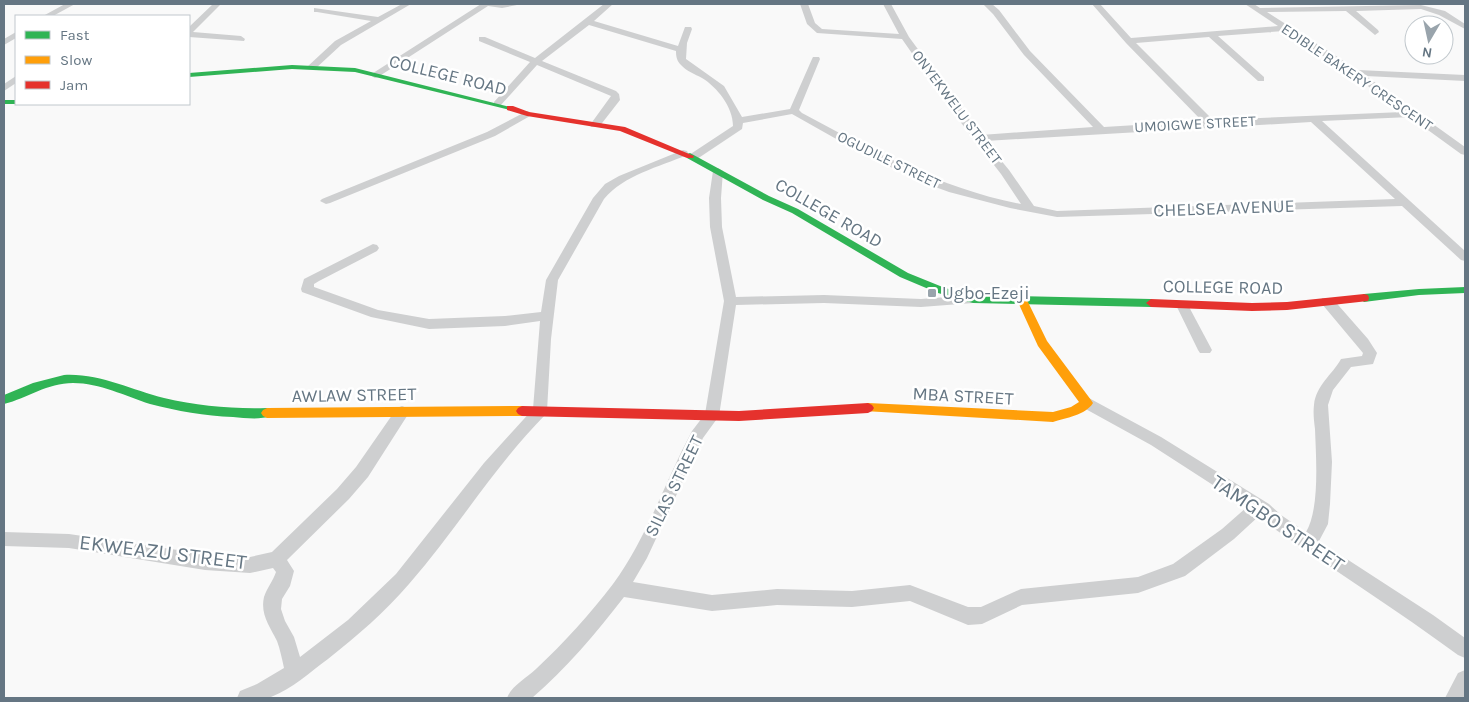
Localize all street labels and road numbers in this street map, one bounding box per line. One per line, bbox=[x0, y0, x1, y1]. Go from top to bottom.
street label: EDIBLE BAKERY CRESCENT bbox=[1278, 20, 1436, 134]
street label: ONYEKWELU STREET bbox=[908, 46, 1006, 168]
street label: COLLEGE ROAD bbox=[387, 50, 509, 100]
street label: UMOIGWE STREET bbox=[1134, 112, 1257, 136]
street label: OGUDILE STREET bbox=[835, 127, 944, 193]
street label: COLLEGE ROAD bbox=[771, 173, 887, 253]
street label: CHELSEA AVENUE bbox=[1153, 195, 1295, 221]
street label: COLLEGE ROAD bbox=[1163, 275, 1283, 299]
street label: MBA STREET bbox=[912, 382, 1014, 410]
street label: AWLAW STREET bbox=[291, 383, 417, 407]
street label: SILAS STREET bbox=[640, 432, 708, 540]
street label: TAMGBO STREET bbox=[1207, 470, 1349, 577]
street label: EKWEAZU STREET bbox=[78, 530, 249, 574]

